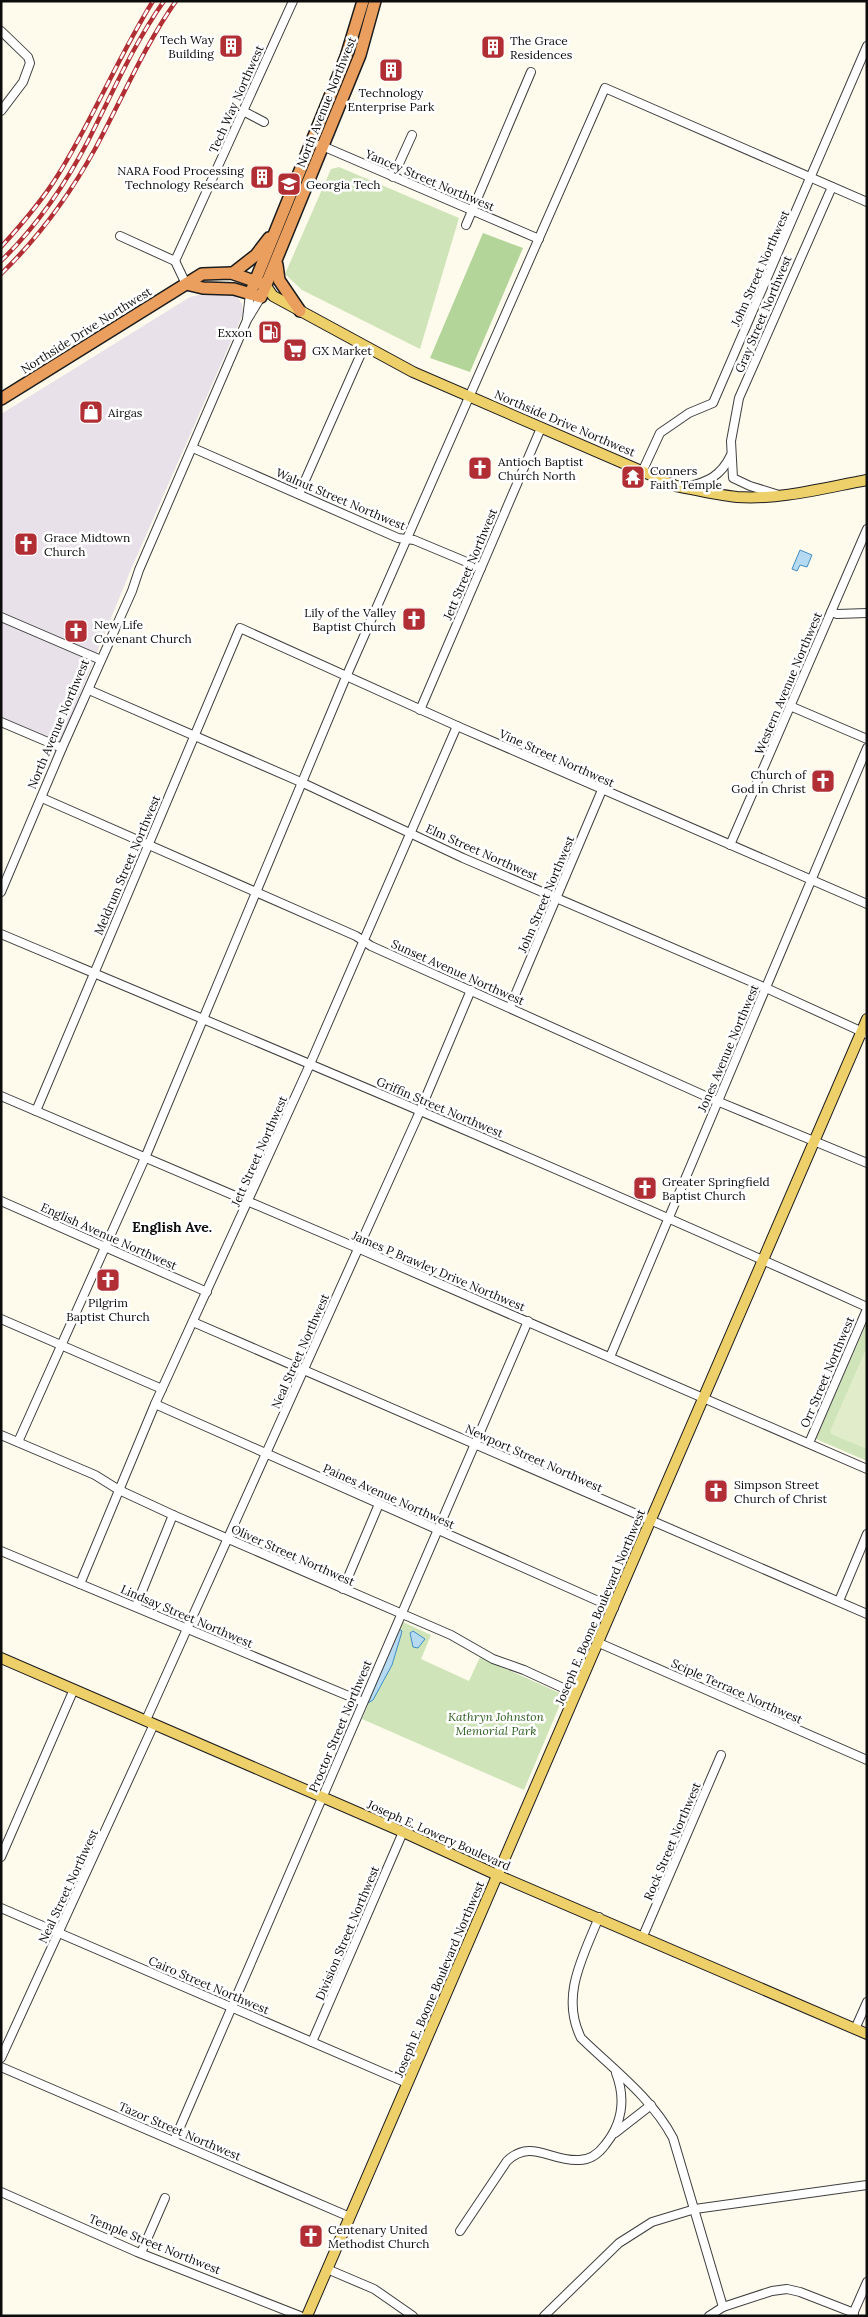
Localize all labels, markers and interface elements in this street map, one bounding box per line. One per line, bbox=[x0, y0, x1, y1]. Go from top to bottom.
place label: Tech Way Building bbox=[160, 32, 215, 61]
building icon: Tech Way Building bbox=[218, 33, 244, 59]
place label: The Grace Residences bbox=[510, 33, 573, 62]
street label: North Avenue Northwest bbox=[293, 34, 359, 169]
building icon: The Grace Residences bbox=[480, 34, 506, 60]
street label: Tech Way Northwest bbox=[205, 42, 267, 155]
building icon: Technology Enterprise Park bbox=[378, 57, 404, 83]
place label: Technology Enterprise Park bbox=[348, 85, 435, 114]
street label: Yancey Street Northwest bbox=[362, 146, 497, 214]
place label: NARA Food Processing Technology Research bbox=[117, 163, 244, 192]
building icon: NARA Food Processing Technology Research bbox=[249, 164, 275, 190]
school or university icon: Georgia Tech bbox=[276, 171, 302, 197]
place label: Georgia Tech bbox=[306, 177, 381, 192]
street label: John Street Northwest bbox=[727, 207, 793, 329]
street label: Gray Street Northwest bbox=[731, 253, 795, 375]
street label: Northside Drive Northwest bbox=[18, 283, 154, 376]
fuel station icon: Exxon bbox=[257, 319, 283, 345]
place label: Exxon bbox=[218, 325, 252, 340]
supermarket icon: GX Market bbox=[282, 337, 308, 363]
place label: GX Market bbox=[312, 343, 372, 358]
street label: Northside Drive Northwest bbox=[492, 387, 638, 460]
shop icon: Airgas bbox=[78, 399, 104, 425]
place label: Airgas bbox=[107, 405, 143, 420]
place label: Antioch Baptist Church North bbox=[497, 454, 584, 483]
church icon: Antioch Baptist Church North bbox=[467, 455, 493, 481]
place label: Conners Faith Temple bbox=[650, 463, 723, 492]
temple icon: Conners Faith Temple bbox=[620, 464, 646, 490]
street label: Walnut Street Northwest bbox=[274, 465, 409, 533]
street label: Jett Street Northwest bbox=[439, 506, 500, 623]
place label: Grace Midtown Church bbox=[44, 530, 130, 559]
church icon: Grace Midtown Church bbox=[13, 531, 39, 557]
place label: Lily of the Valley Baptist Church bbox=[304, 605, 397, 634]
church icon: Lily of the Valley Baptist Church bbox=[401, 606, 427, 632]
street label: Western Avenue Northwest bbox=[751, 609, 825, 757]
place label: New Life Covenant Church bbox=[94, 617, 192, 646]
church icon: New Life Covenant Church bbox=[63, 618, 89, 644]
street label: North Avenue Northwest bbox=[24, 657, 92, 791]
street label: Vine Street Northwest bbox=[496, 725, 617, 790]
place label: Church of God in Christ bbox=[731, 767, 807, 796]
church icon: Church of God in Christ bbox=[810, 768, 836, 794]
street label: Meldrum Street Northwest bbox=[91, 792, 163, 937]
street label: Elm Street Northwest bbox=[424, 821, 541, 884]
street label: John Street Northwest bbox=[514, 833, 578, 956]
street label: Sunset Avenue Northwest bbox=[389, 936, 527, 1008]
street label: Jones Avenue Northwest bbox=[694, 982, 762, 1115]
street label: Griffin Street Northwest bbox=[374, 1073, 506, 1141]
street label: Jett Street Northwest bbox=[227, 1093, 290, 1210]
place label: Greater Springfield Baptist Church bbox=[662, 1174, 770, 1203]
church icon: Greater Springfield Baptist Church bbox=[632, 1175, 658, 1201]
street label: English Avenue Northwest bbox=[39, 1199, 180, 1273]
district label: English Ave. bbox=[132, 1218, 212, 1236]
street label: James P Brawley Drive Northwest bbox=[349, 1227, 528, 1314]
church icon: Pilgrim Baptist Church bbox=[95, 1267, 121, 1293]
street label: Neal Street Northwest bbox=[268, 1291, 332, 1411]
place label: Pilgrim Baptist Church bbox=[66, 1295, 150, 1324]
street label: Orr Street Northwest bbox=[797, 1314, 857, 1430]
street label: Newport Street Northwest bbox=[463, 1421, 605, 1495]
street label: Paines Avenue Northwest bbox=[321, 1460, 457, 1532]
place label: Simpson Street Church of Christ bbox=[734, 1477, 827, 1506]
church icon: Simpson Street Church of Christ bbox=[703, 1478, 729, 1504]
street label: Joseph E. Boone Boulevard Northwest bbox=[551, 1507, 648, 1708]
street label: Oliver Street Northwest bbox=[229, 1521, 357, 1589]
street label: Lindsay Street Northwest bbox=[119, 1581, 256, 1651]
street label: Sciple Terrace Northwest bbox=[669, 1655, 805, 1727]
street label: Proctor Street Northwest bbox=[305, 1657, 375, 1794]
park label: Kathryn Johnston Memorial Park bbox=[448, 1709, 545, 1738]
street label: Rock Street Northwest bbox=[640, 1779, 704, 1902]
street label: Joseph E. Lowery Boulevard bbox=[364, 1796, 513, 1873]
street label: Neal Street Northwest bbox=[35, 1826, 101, 1946]
street label: Division Street Northwest bbox=[312, 1863, 382, 2002]
street label: Joseph E. Boone Boulevard Northwest bbox=[390, 1879, 487, 2080]
street label: Cairo Street Northwest bbox=[146, 1953, 272, 2017]
street label: Tazor Street Northwest bbox=[117, 2098, 244, 2164]
street label: Temple Street Northwest bbox=[87, 2211, 223, 2277]
place label: Centenary United Methodist Church bbox=[328, 2222, 430, 2251]
church icon: Centenary United Methodist Church bbox=[298, 2223, 324, 2249]

